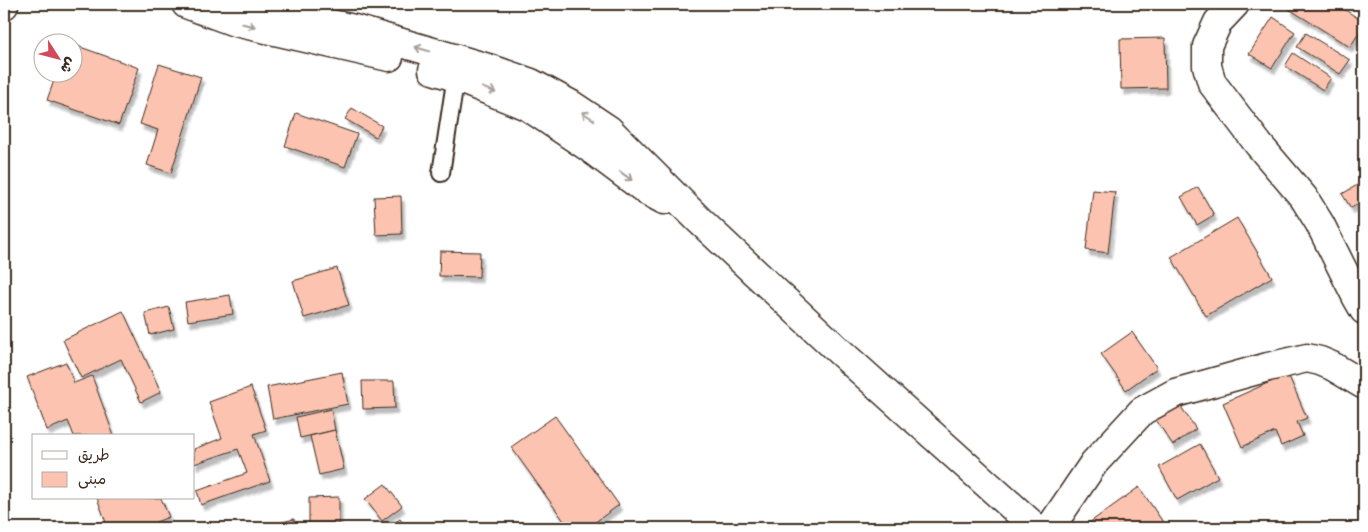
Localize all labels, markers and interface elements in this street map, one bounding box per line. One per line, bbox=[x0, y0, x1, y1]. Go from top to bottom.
one-way arrow bbox=[240, 21, 256, 30]
north arrow bbox=[32, 32, 82, 82]
one-way arrow bbox=[414, 43, 430, 53]
text: ش bbox=[57, 54, 81, 78]
one-way arrow bbox=[481, 86, 496, 96]
one-way arrow bbox=[581, 111, 595, 121]
one-way arrow bbox=[619, 171, 633, 181]
legend bbox=[32, 434, 195, 500]
text: طريق bbox=[78, 444, 110, 464]
text: مبنى bbox=[78, 468, 106, 489]

